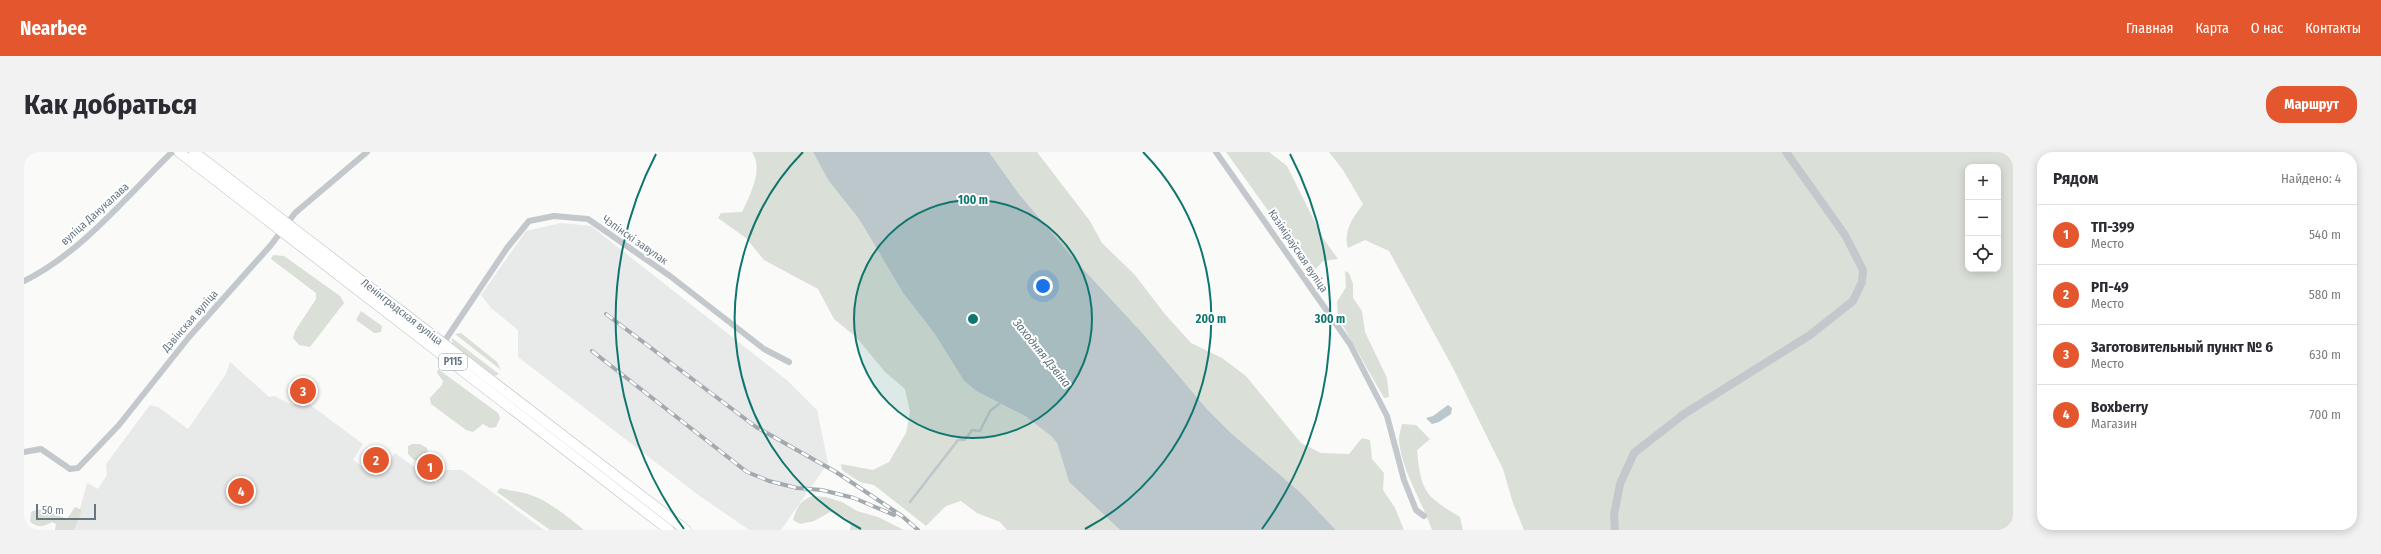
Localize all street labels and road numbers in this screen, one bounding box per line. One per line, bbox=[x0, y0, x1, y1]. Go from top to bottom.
street label: вуліца Данукалава bbox=[58, 180, 132, 248]
street label: Казіміраўская вуліца bbox=[1265, 207, 1331, 295]
street label: Чэпінскі завулак bbox=[600, 213, 671, 268]
street label: Ленінградская вуліца bbox=[358, 276, 446, 348]
street label: Дзвінская вуліца bbox=[159, 287, 221, 355]
road number: Р115 bbox=[439, 354, 467, 370]

